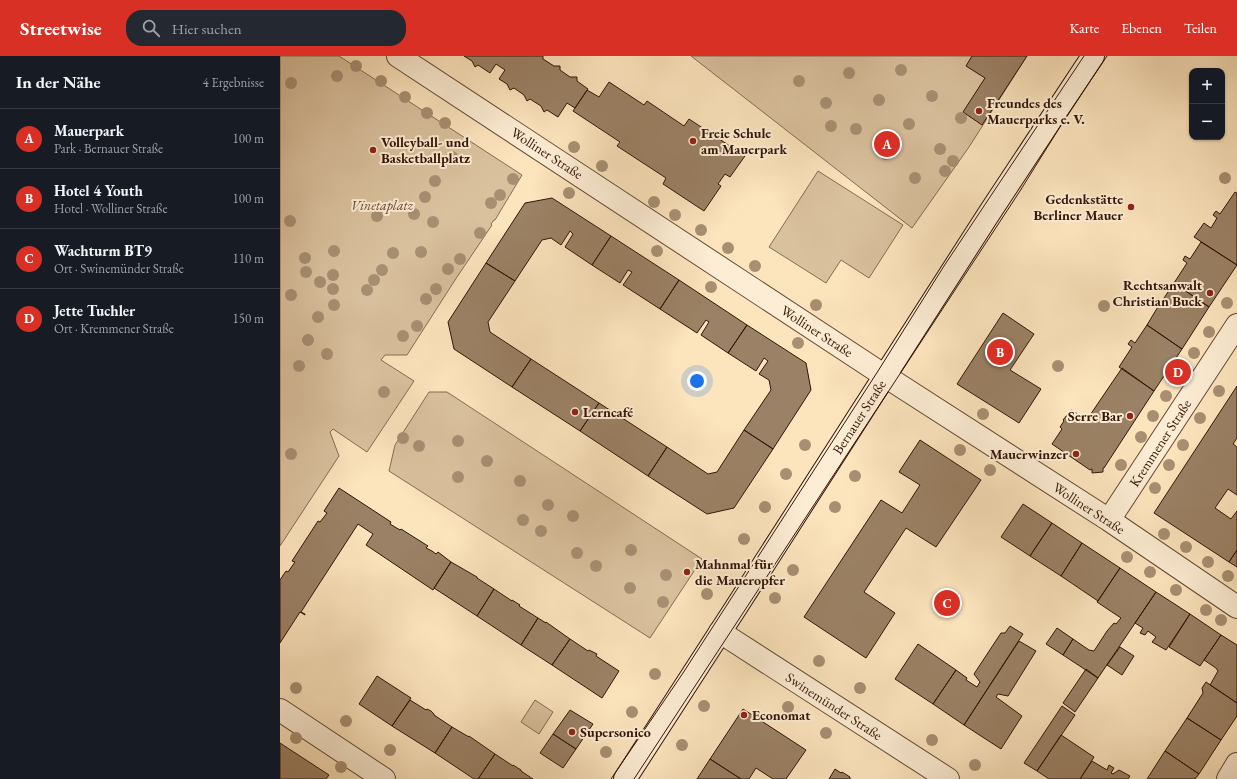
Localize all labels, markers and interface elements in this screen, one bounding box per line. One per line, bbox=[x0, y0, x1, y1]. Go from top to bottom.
search box bbox=[126, 10, 406, 46]
text: Streetwise bbox=[20, 16, 102, 41]
icon: search bbox=[140, 17, 162, 39]
text: Hier suchen bbox=[172, 19, 242, 38]
text: Karte bbox=[1070, 19, 1099, 37]
text: Ebenen bbox=[1121, 19, 1162, 37]
text: Teilen bbox=[1184, 19, 1217, 37]
map controls bbox=[1189, 68, 1225, 140]
button: + bbox=[1189, 68, 1225, 104]
text: In der Nähe bbox=[16, 71, 101, 93]
text: 4 Ergebnisse bbox=[203, 74, 264, 91]
place label: Freundes des Mauerparks e. V. bbox=[987, 94, 1085, 128]
button: − bbox=[1189, 104, 1225, 140]
marker: Freundes des Mauerparks e. V. bbox=[974, 106, 984, 116]
text: Mauerpark bbox=[54, 121, 124, 140]
street label: Wolliner Straße bbox=[508, 123, 587, 183]
place label: Freie Schule am Mauerpark bbox=[701, 124, 787, 158]
pin: A bbox=[874, 129, 900, 159]
text: A bbox=[24, 130, 34, 147]
text: 100 m bbox=[233, 130, 264, 147]
place label: Volleyball- und Basketballplatz bbox=[381, 133, 470, 167]
marker: Freie Schule am Mauerpark bbox=[688, 136, 698, 146]
text: Park · Bernauer Straße bbox=[54, 140, 163, 157]
marker: Volleyball- und Basketballplatz bbox=[368, 145, 378, 155]
text: Hotel 4 Youth bbox=[54, 181, 143, 200]
text: B bbox=[25, 190, 33, 207]
text: 100 m bbox=[233, 190, 264, 207]
place label: Gedenkstätte Berliner Mauer bbox=[1034, 190, 1123, 224]
park label: Vinetaplatz bbox=[351, 196, 414, 214]
text: Hotel · Wolliner Straße bbox=[54, 200, 167, 217]
marker: Gedenkstätte Berliner Mauer bbox=[1126, 202, 1136, 212]
text: Wachturm BT9 bbox=[54, 241, 152, 260]
text: C bbox=[24, 250, 34, 267]
text: 110 m bbox=[233, 250, 264, 267]
text: Ort · Swinemünder Straße bbox=[54, 260, 184, 277]
place label: Rechtsanwalt Christian Buck bbox=[1113, 276, 1203, 310]
marker: Rechtsanwalt Christian Buck bbox=[1205, 288, 1215, 298]
text: Jette Tuchler bbox=[54, 301, 135, 320]
street label: Wolliner Straße bbox=[778, 301, 857, 361]
text: D bbox=[24, 310, 34, 327]
text: 150 m bbox=[233, 310, 264, 327]
text: Ort · Kremmener Straße bbox=[54, 320, 174, 337]
pin: B bbox=[987, 337, 1013, 367]
pin: D bbox=[1165, 357, 1191, 387]
your location bbox=[687, 371, 707, 391]
street label: Bernauer Straße bbox=[828, 376, 890, 458]
street label: Kremmener Straße bbox=[1125, 395, 1195, 490]
place label: Lerncafé bbox=[583, 403, 633, 421]
marker: Lerncafé bbox=[570, 407, 580, 417]
place label: Serre Bar bbox=[1068, 407, 1122, 425]
marker: Serre Bar bbox=[1125, 411, 1135, 421]
place label: Mauerwinzer bbox=[990, 445, 1068, 463]
marker: Mauerwinzer bbox=[1071, 449, 1081, 459]
street label: Wolliner Straße bbox=[1050, 478, 1129, 538]
place label: Mahnmal für die Maueropfer bbox=[695, 555, 785, 589]
marker: Mahnmal für die Maueropfer bbox=[682, 567, 692, 577]
pin: C bbox=[934, 588, 960, 618]
street label: Swinemünder Straße bbox=[782, 668, 886, 744]
place label: Economat bbox=[752, 706, 811, 724]
marker: Economat bbox=[739, 710, 749, 720]
place label: Supersonico bbox=[580, 723, 651, 741]
marker: Supersonico bbox=[567, 727, 577, 737]

